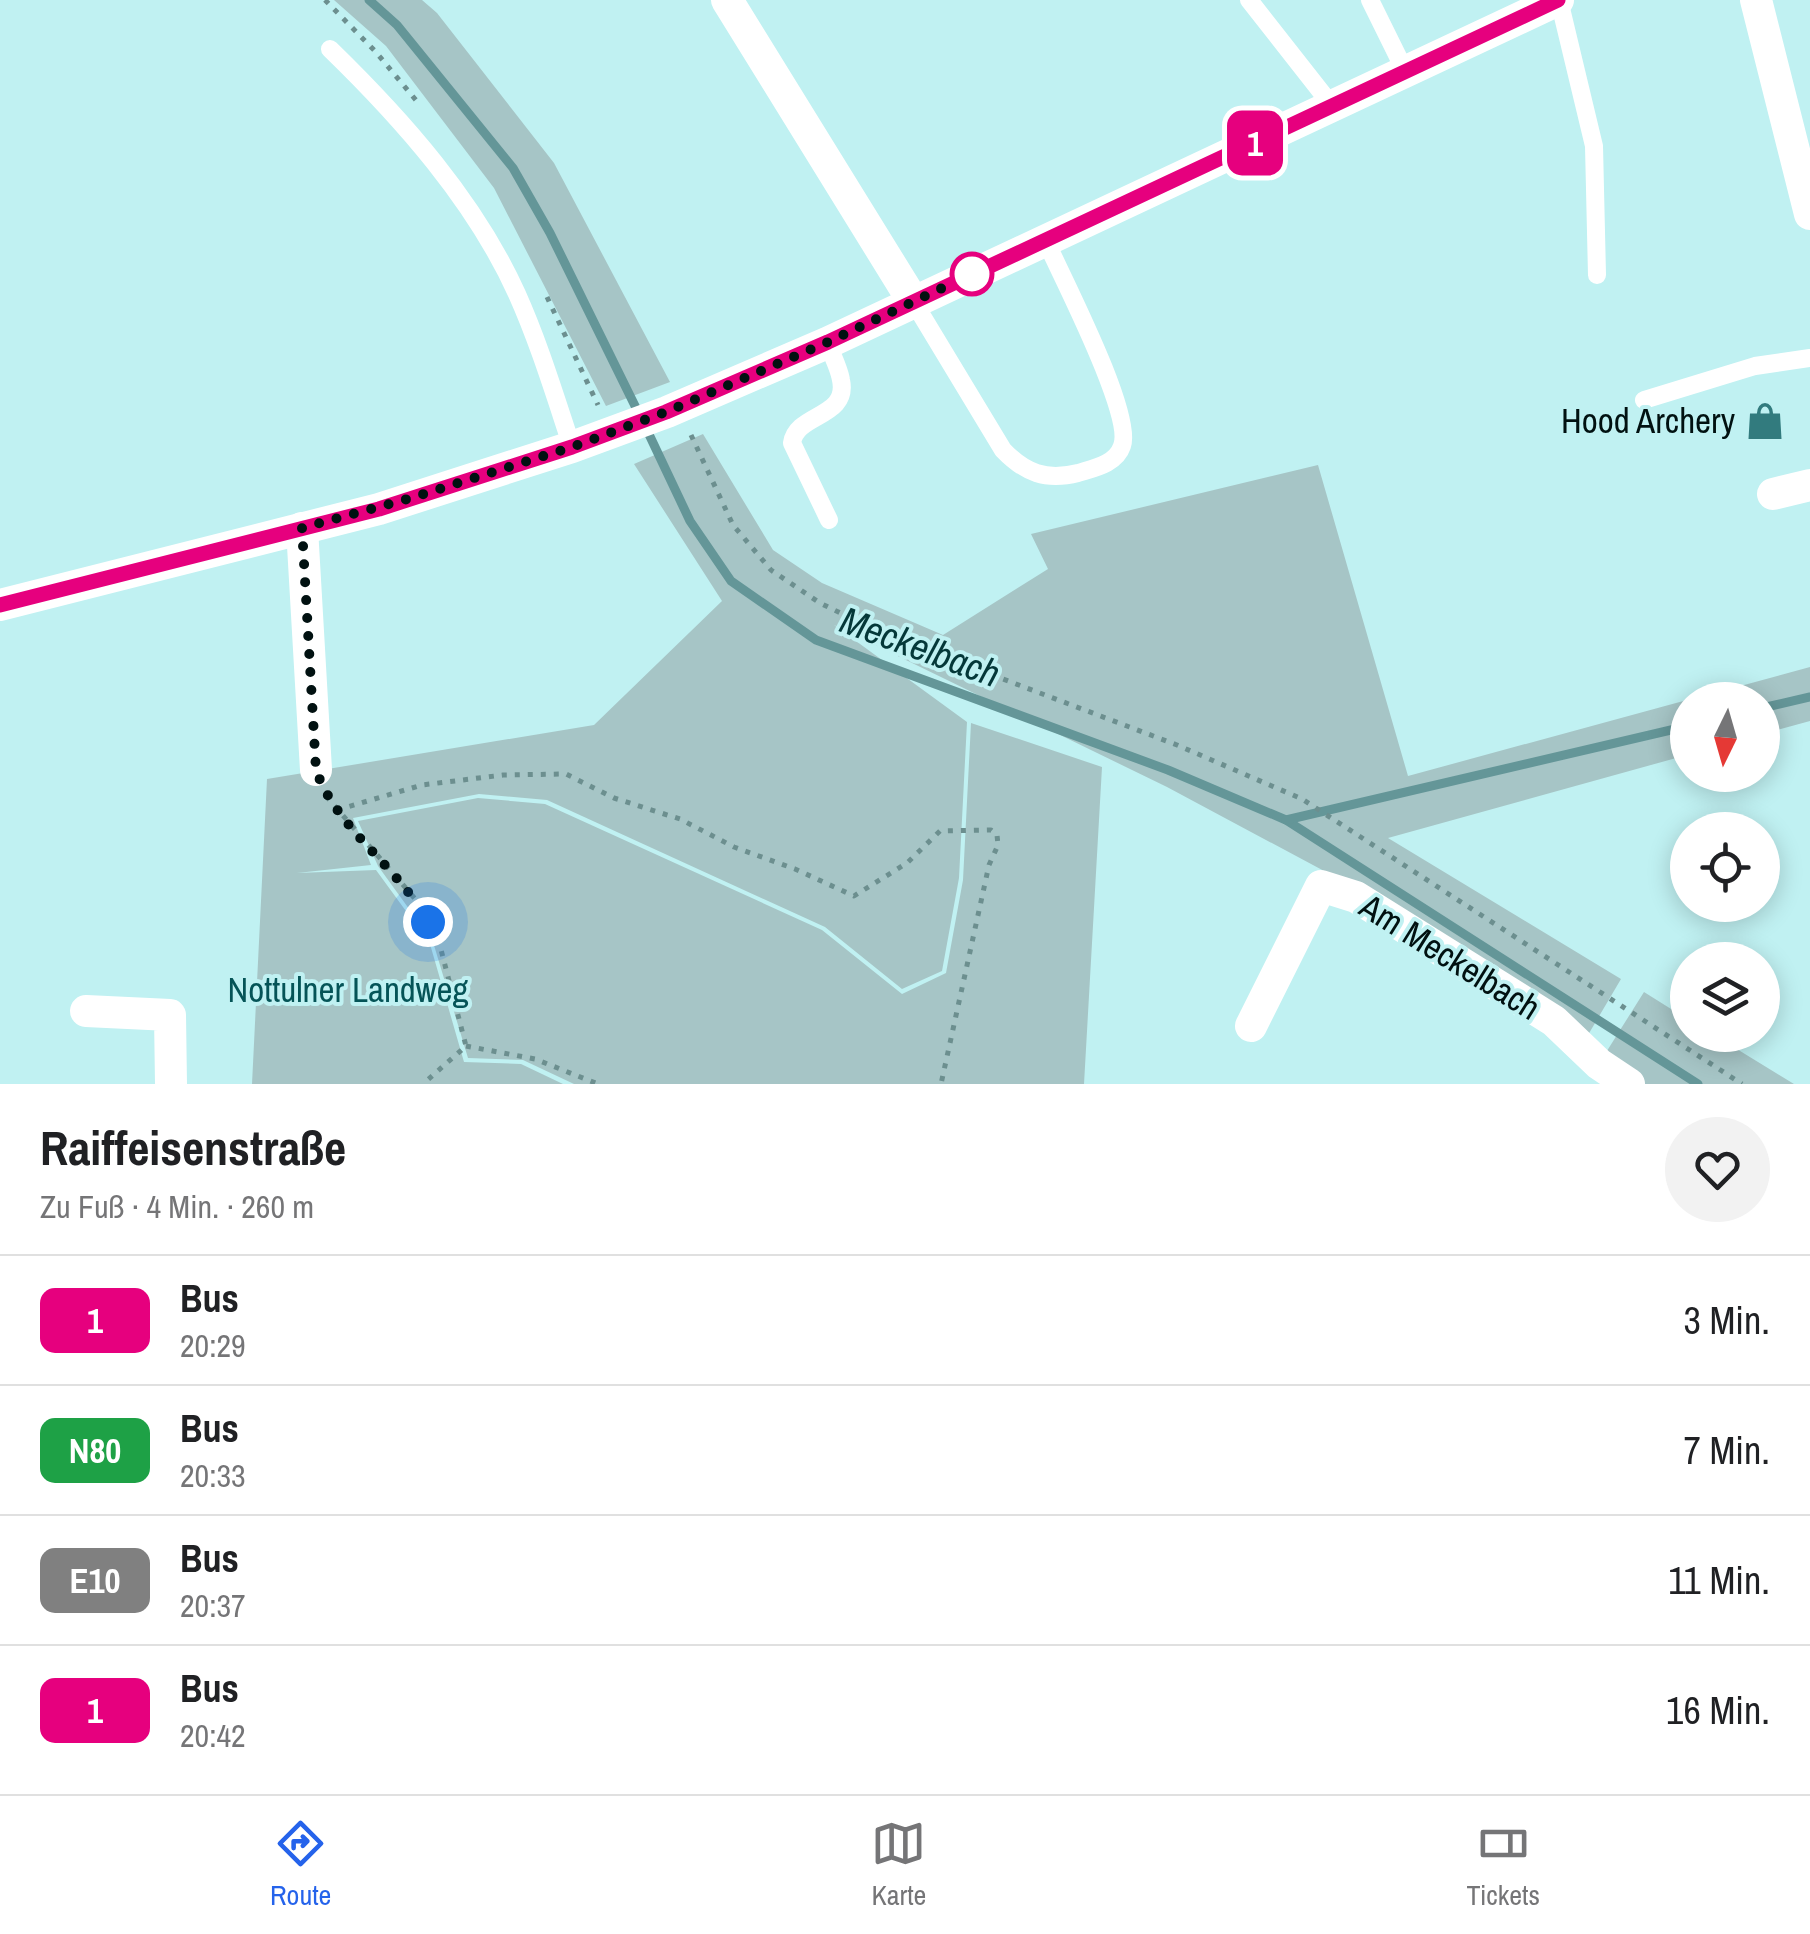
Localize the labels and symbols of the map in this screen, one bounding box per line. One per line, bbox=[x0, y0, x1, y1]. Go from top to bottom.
line badge: 1 bbox=[1222, 110, 1288, 176]
unlabelled marker bbox=[951, 253, 993, 295]
place label: Hood Archery bbox=[1561, 397, 1736, 444]
shop icon: Hood Archery bbox=[1744, 400, 1786, 442]
water label: Meckelbach bbox=[833, 594, 1007, 699]
north arrow bbox=[1670, 682, 1780, 792]
street label: Am Meckelbach bbox=[1350, 882, 1549, 1031]
your location bbox=[403, 897, 453, 947]
park label: Nottulner Landweg bbox=[228, 966, 468, 1013]

